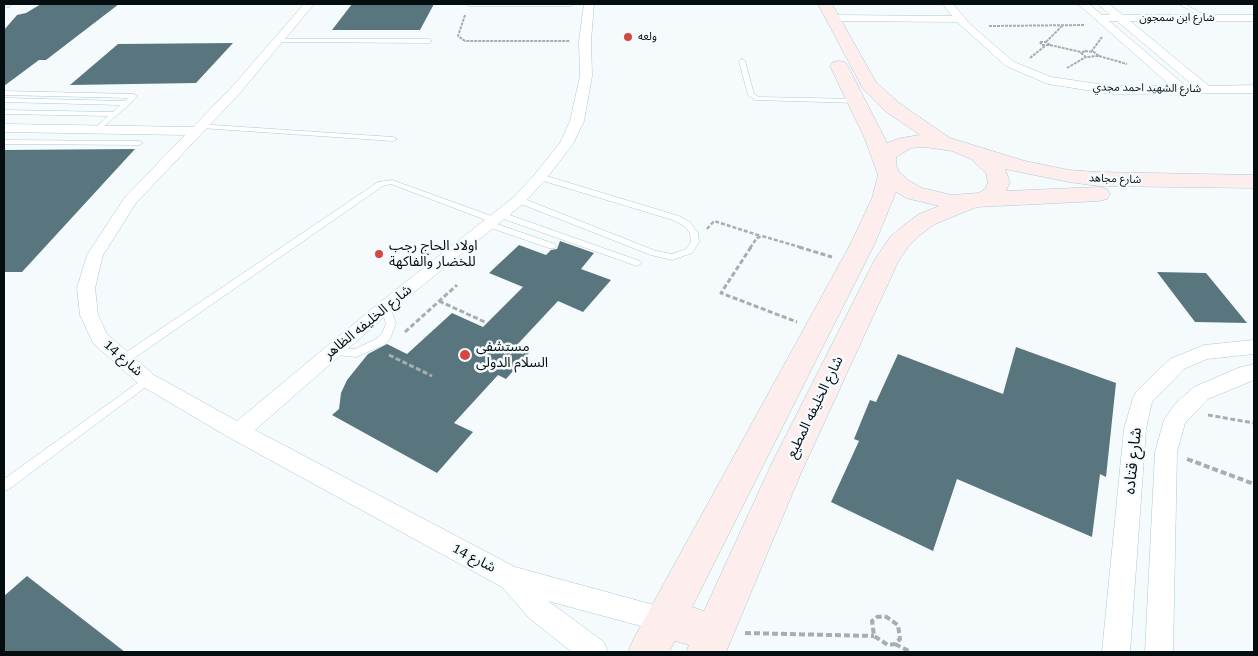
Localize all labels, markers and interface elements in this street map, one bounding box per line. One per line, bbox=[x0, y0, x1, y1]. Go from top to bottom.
street label: شارع ابن سمجون bbox=[1139, 11, 1215, 25]
place label: ولعه bbox=[638, 30, 657, 44]
marker: ولعه bbox=[622, 31, 634, 43]
street label: شارع الشهيد احمد مجدي bbox=[1093, 80, 1201, 96]
street label: شارع مجاهد bbox=[1089, 171, 1141, 187]
place label: اولاد الحاج رجب للخضار والفاكهة bbox=[389, 238, 478, 270]
marker: اولاد الحاج رجب للخضار والفاكهة bbox=[373, 248, 385, 260]
street label: شارع الخليفه الظاهر bbox=[321, 281, 415, 363]
street label: شارع 14 bbox=[100, 336, 146, 380]
place label: مستشفى السلام الدولى bbox=[476, 339, 548, 372]
marker: مستشفى السلام الدولى bbox=[458, 348, 472, 362]
street label: شارع الخليفه المطيع bbox=[783, 353, 847, 461]
street label: شارع قتاده bbox=[1120, 427, 1146, 495]
street label: شارع 14 bbox=[450, 540, 498, 576]

